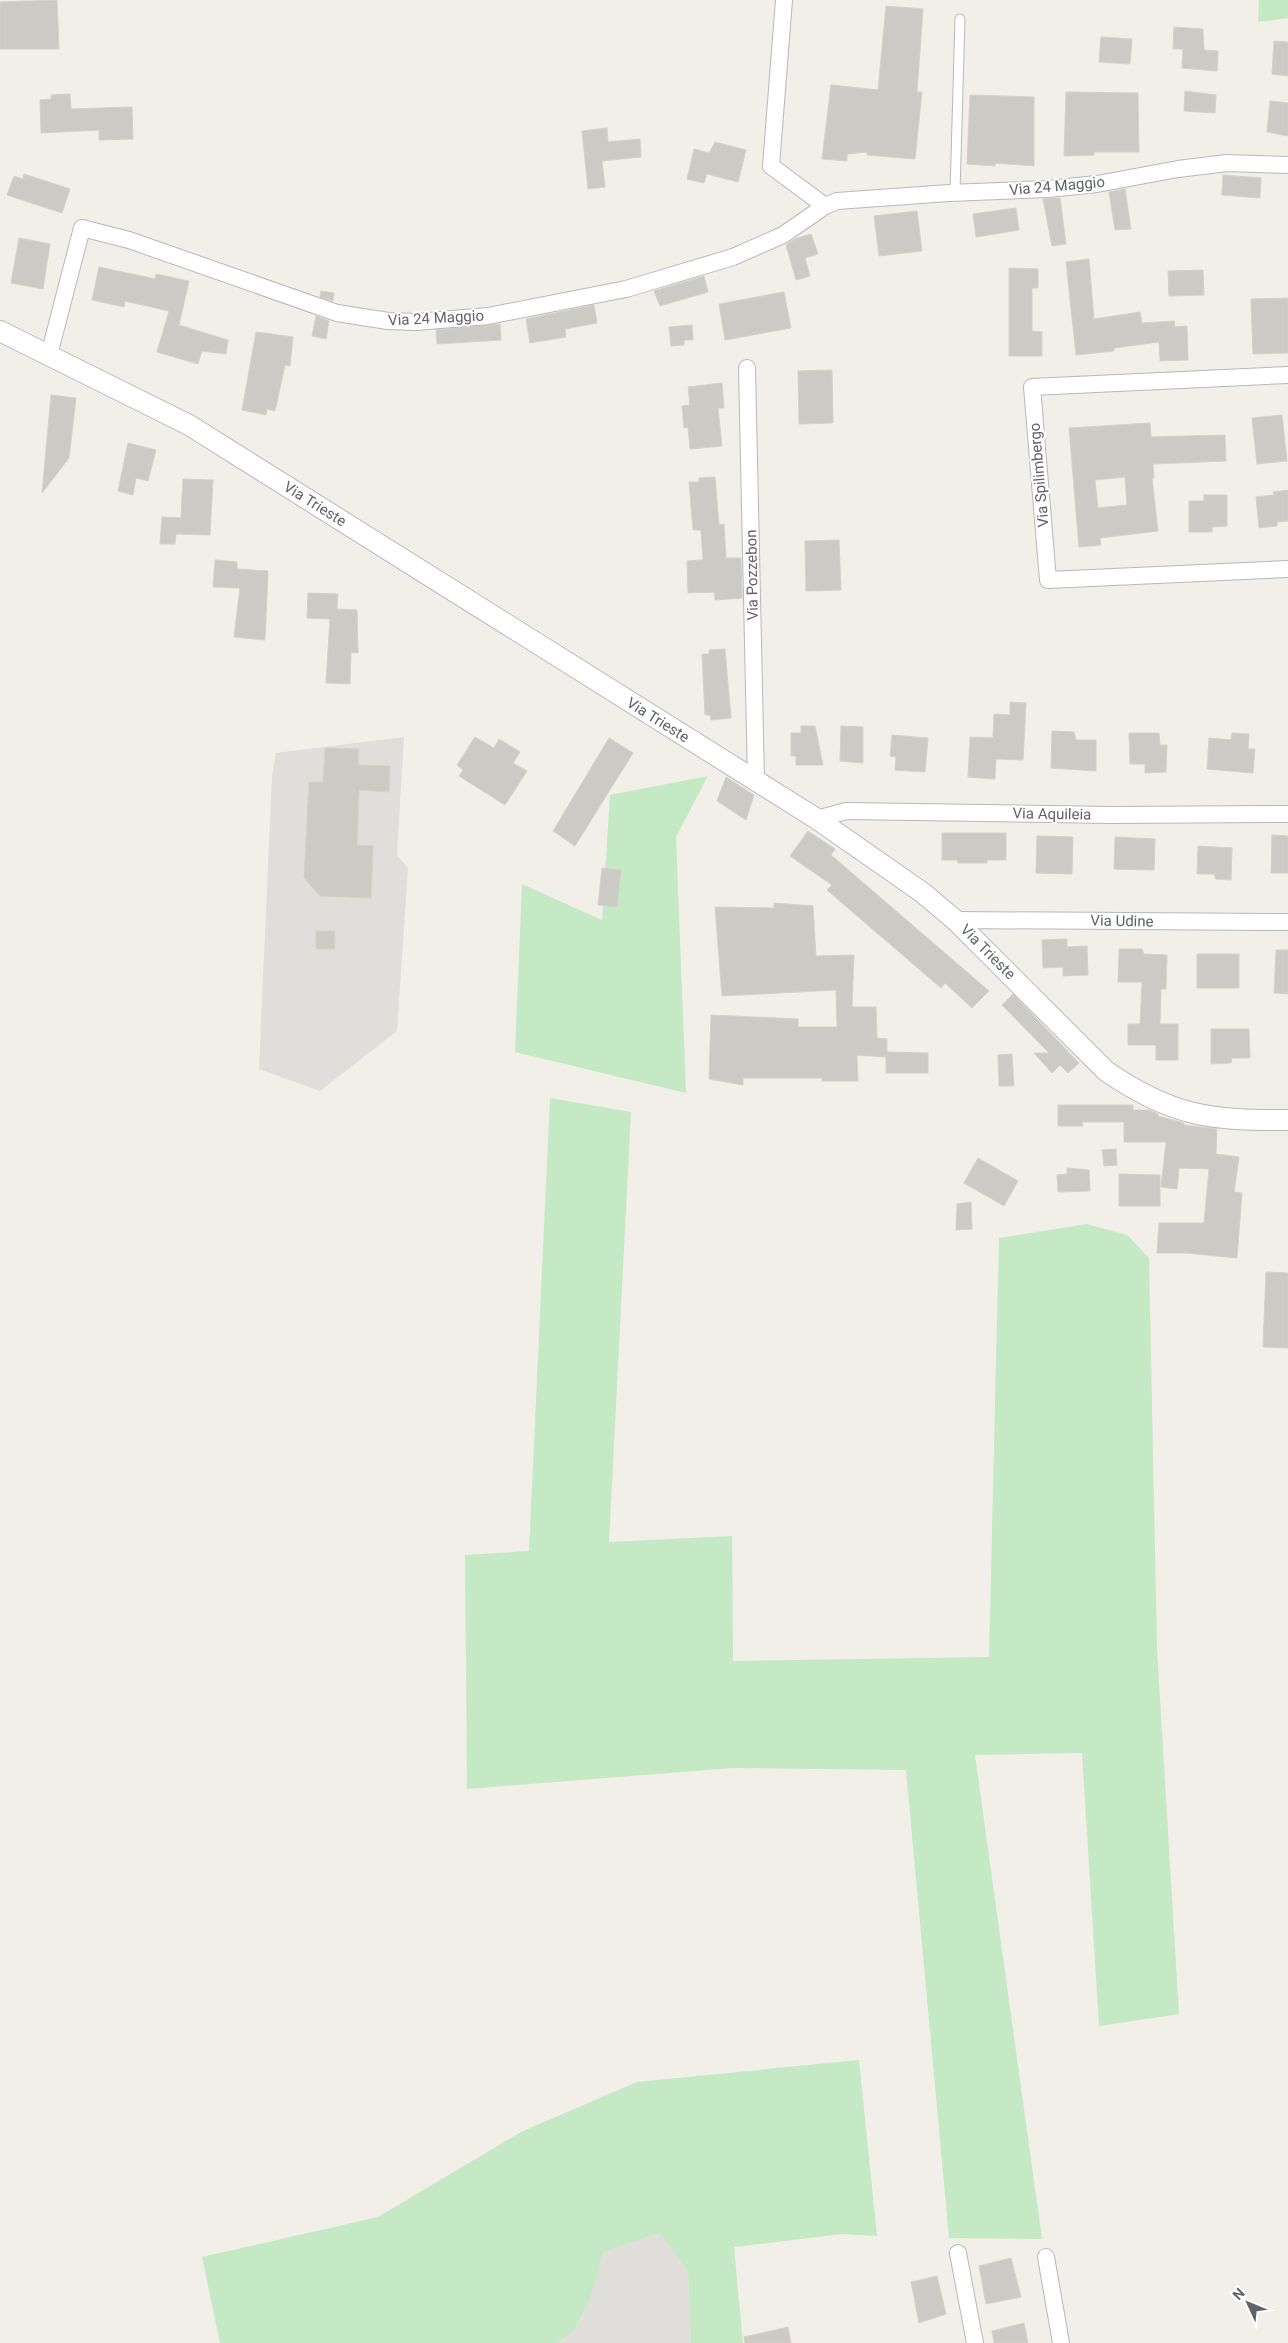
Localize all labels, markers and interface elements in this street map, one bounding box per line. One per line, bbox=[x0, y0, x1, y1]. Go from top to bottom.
street label: Via 24 Maggio bbox=[1008, 173, 1106, 199]
street label: Via 24 Maggio bbox=[388, 307, 484, 329]
street label: Via Spilimbergo bbox=[1025, 422, 1053, 528]
street label: Via Trieste bbox=[280, 478, 350, 530]
street label: Via Pozzebon bbox=[742, 529, 762, 621]
street label: Via Trieste bbox=[623, 694, 693, 746]
street label: Via Aquileia bbox=[1012, 804, 1092, 824]
street label: Via Udine bbox=[1090, 911, 1154, 931]
street label: Via Trieste bbox=[957, 921, 1019, 983]
north arrow bbox=[1223, 2278, 1273, 2328]
text: N bbox=[1229, 2285, 1248, 2303]

